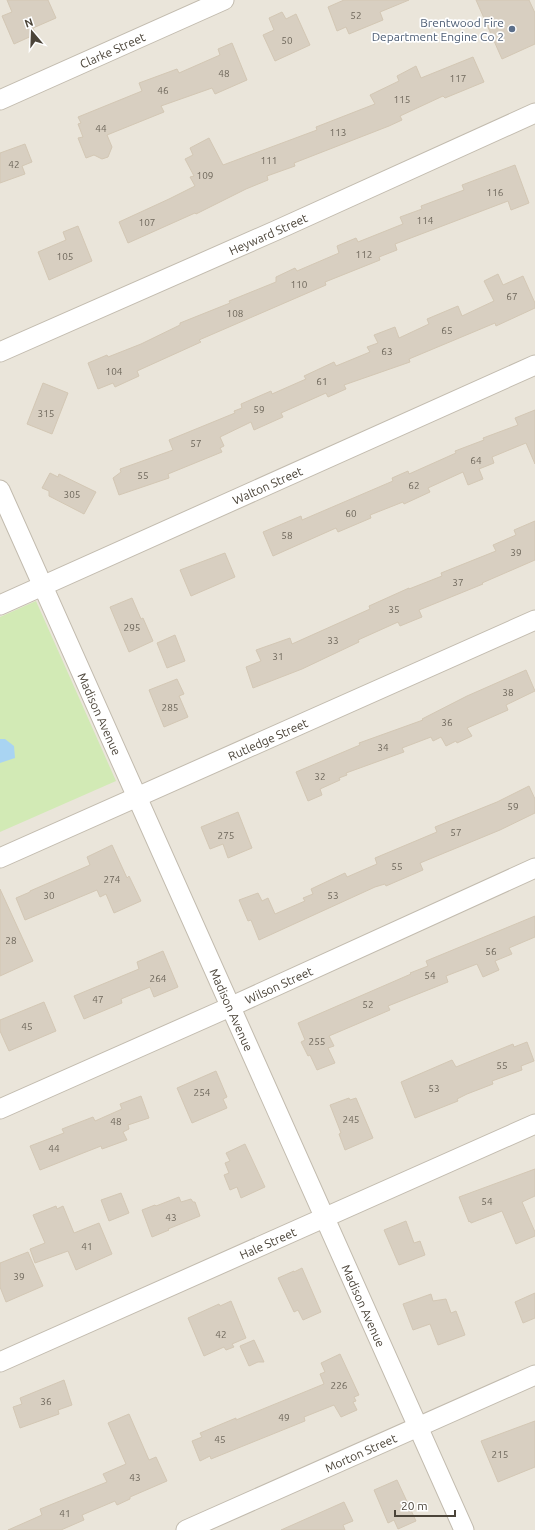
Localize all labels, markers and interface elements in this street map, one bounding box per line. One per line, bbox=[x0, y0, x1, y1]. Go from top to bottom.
house number: 52 bbox=[350, 10, 362, 21]
north arrow bbox=[12, 12, 52, 52]
text: N bbox=[23, 16, 35, 30]
place label: Brentwood Fire Department Engine Co 2 bbox=[372, 16, 504, 43]
marker: Brentwood Fire Department Engine Co 2 bbox=[507, 24, 517, 34]
street label: Clarke Street bbox=[78, 30, 147, 70]
house number: 50 bbox=[281, 35, 293, 46]
house number: 48 bbox=[218, 68, 230, 79]
house number: 117 bbox=[450, 73, 466, 84]
house number: 46 bbox=[157, 85, 169, 96]
house number: 115 bbox=[394, 94, 410, 105]
house number: 44 bbox=[95, 123, 107, 134]
house number: 113 bbox=[330, 127, 346, 138]
house number: 111 bbox=[261, 155, 277, 166]
house number: 42 bbox=[8, 159, 20, 170]
house number: 109 bbox=[197, 170, 213, 181]
house number: 116 bbox=[487, 187, 504, 198]
street label: Heyward Street bbox=[227, 211, 310, 257]
house number: 114 bbox=[417, 215, 434, 226]
house number: 107 bbox=[139, 217, 155, 228]
house number: 112 bbox=[356, 249, 372, 260]
house number: 105 bbox=[57, 251, 73, 262]
house number: 110 bbox=[291, 279, 308, 290]
house number: 67 bbox=[506, 291, 518, 302]
house number: 108 bbox=[227, 308, 244, 319]
house number: 65 bbox=[441, 325, 453, 336]
house number: 63 bbox=[381, 346, 393, 357]
house number: 104 bbox=[106, 366, 123, 377]
house number: 61 bbox=[316, 376, 328, 387]
house number: 59 bbox=[253, 404, 265, 415]
house number: 315 bbox=[38, 408, 54, 419]
house number: 57 bbox=[190, 438, 202, 449]
house number: 64 bbox=[470, 455, 482, 466]
street label: Walton Street bbox=[230, 464, 305, 506]
house number: 55 bbox=[137, 470, 149, 481]
house number: 62 bbox=[408, 480, 420, 491]
house number: 305 bbox=[64, 489, 80, 500]
house number: 60 bbox=[345, 508, 357, 519]
house number: 58 bbox=[281, 530, 293, 541]
house number: 39 bbox=[510, 547, 522, 558]
house number: 37 bbox=[452, 577, 464, 588]
house number: 35 bbox=[388, 604, 400, 615]
house number: 295 bbox=[124, 622, 140, 633]
house number: 33 bbox=[327, 635, 339, 646]
house number: 31 bbox=[272, 651, 284, 662]
street label: Madison Avenue bbox=[76, 671, 124, 757]
house number: 38 bbox=[502, 687, 514, 698]
house number: 285 bbox=[162, 702, 178, 713]
street label: Rutledge Street bbox=[226, 715, 310, 762]
house number: 36 bbox=[441, 717, 453, 728]
house number: 34 bbox=[377, 742, 389, 753]
house number: 32 bbox=[314, 771, 326, 782]
house number: 59 bbox=[507, 801, 519, 812]
house number: 57 bbox=[450, 827, 462, 838]
house number: 275 bbox=[218, 830, 234, 841]
house number: 55 bbox=[391, 861, 403, 872]
house number: 274 bbox=[104, 874, 121, 885]
house number: 30 bbox=[43, 890, 55, 901]
house number: 53 bbox=[327, 890, 339, 901]
house number: 28 bbox=[5, 935, 17, 946]
house number: 56 bbox=[485, 946, 497, 957]
street label: Wilson Street bbox=[243, 964, 315, 1006]
street label: Madison Avenue bbox=[208, 966, 256, 1053]
house number: 54 bbox=[424, 970, 436, 981]
house number: 264 bbox=[150, 973, 167, 984]
house number: 47 bbox=[92, 994, 104, 1005]
house number: 52 bbox=[362, 999, 374, 1010]
house number: 45 bbox=[21, 1021, 33, 1032]
house number: 255 bbox=[309, 1036, 325, 1047]
house number: 55 bbox=[496, 1060, 508, 1071]
house number: 53 bbox=[428, 1083, 440, 1094]
house number: 254 bbox=[194, 1087, 211, 1098]
house number: 245 bbox=[343, 1114, 359, 1125]
house number: 48 bbox=[110, 1116, 122, 1127]
house number: 44 bbox=[48, 1143, 60, 1154]
house number: 54 bbox=[481, 1196, 493, 1207]
house number: 43 bbox=[165, 1212, 177, 1223]
street label: Hale Street bbox=[237, 1225, 298, 1261]
house number: 41 bbox=[81, 1241, 93, 1252]
street label: Madison Avenue bbox=[340, 1262, 388, 1349]
house number: 39 bbox=[13, 1271, 25, 1282]
house number: 42 bbox=[215, 1329, 227, 1340]
house number: 226 bbox=[331, 1380, 348, 1391]
house number: 36 bbox=[40, 1396, 52, 1407]
house number: 49 bbox=[278, 1412, 290, 1423]
street label: Morton Street bbox=[323, 1431, 399, 1474]
house number: 45 bbox=[214, 1434, 226, 1445]
house number: 215 bbox=[492, 1449, 508, 1460]
house number: 43 bbox=[129, 1472, 141, 1483]
scale bar bbox=[395, 1492, 455, 1518]
text: 20 m bbox=[401, 1499, 428, 1512]
house number: 41 bbox=[59, 1508, 71, 1519]

